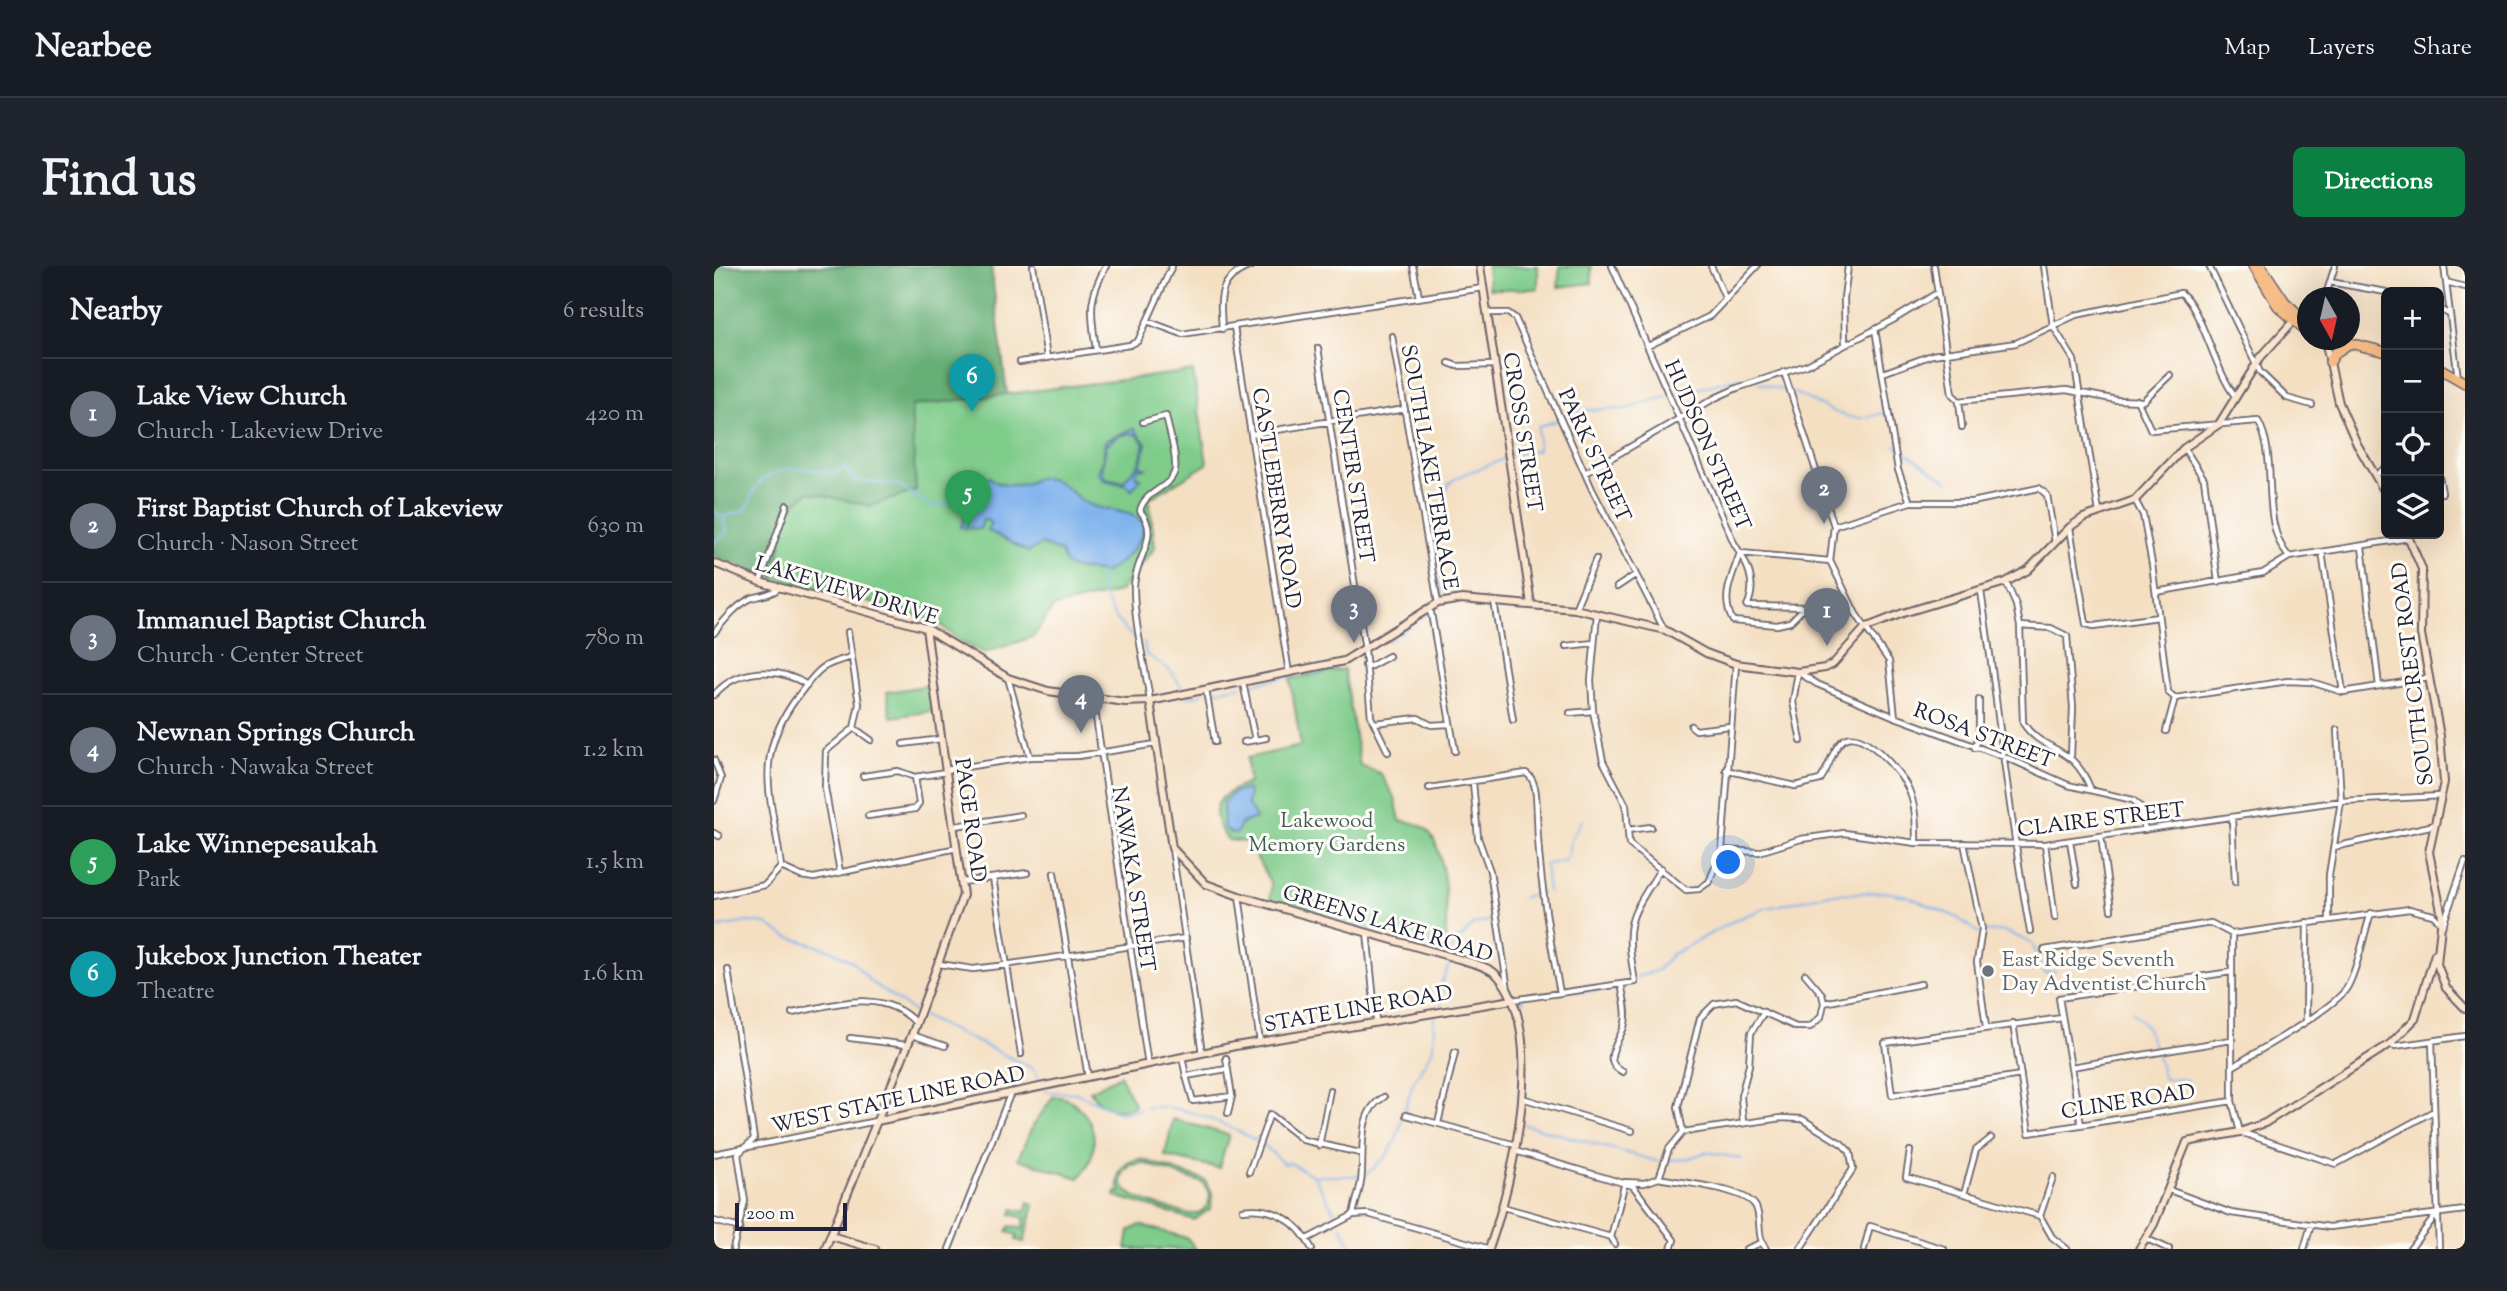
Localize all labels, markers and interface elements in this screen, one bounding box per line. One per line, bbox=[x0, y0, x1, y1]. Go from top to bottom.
text: Nearbee bbox=[35, 24, 152, 72]
text: Map bbox=[2224, 31, 2270, 65]
text: Layers bbox=[2308, 31, 2375, 65]
text: Share bbox=[2413, 31, 2472, 65]
text: Find us bbox=[42, 147, 196, 217]
button: Directions bbox=[2293, 147, 2465, 217]
north arrow bbox=[2297, 287, 2360, 350]
map controls bbox=[2381, 287, 2444, 539]
button: + bbox=[2381, 287, 2444, 350]
text: Nearby bbox=[70, 290, 162, 333]
text: 6 results bbox=[563, 295, 644, 328]
street label: SOUTH LAKE TERRACE bbox=[1392, 342, 1464, 593]
street label: CROSS STREET bbox=[1494, 350, 1548, 515]
button: − bbox=[2381, 350, 2444, 413]
pin: 6 bbox=[949, 354, 995, 412]
street label: HUDSON STREET bbox=[1655, 356, 1757, 536]
text: Lake View Church bbox=[137, 379, 347, 416]
street label: PARK STREET bbox=[1549, 384, 1637, 528]
street label: CASTLEBERRY ROAD bbox=[1243, 386, 1307, 611]
street label: CENTER STREET bbox=[1323, 387, 1381, 566]
text: 1 bbox=[89, 398, 97, 431]
text: 420 m bbox=[586, 398, 644, 431]
button: locate bbox=[2381, 413, 2444, 476]
text: Church · Lakeview Drive bbox=[137, 416, 383, 449]
pin: 2 bbox=[1801, 466, 1847, 524]
pin: 5 bbox=[945, 470, 991, 528]
button: layers bbox=[2381, 476, 2444, 539]
text: First Baptist Church of Lakeview bbox=[137, 491, 503, 528]
text: 2 bbox=[88, 510, 98, 543]
text: 630 m bbox=[587, 510, 644, 543]
text: Church · Nason Street bbox=[137, 528, 358, 561]
street label: LAKEVIEW DRIVE bbox=[751, 550, 942, 634]
street label: SOUTH CREST ROAD bbox=[2385, 560, 2443, 787]
pin: 3 bbox=[1331, 585, 1377, 643]
pin: 1 bbox=[1804, 588, 1850, 646]
text: Immanuel Baptist Church bbox=[137, 603, 426, 640]
text: 3 bbox=[88, 622, 98, 655]
text: 780 m bbox=[585, 622, 644, 655]
text: Church · Center Street bbox=[137, 640, 364, 673]
pin: 4 bbox=[1058, 675, 1104, 733]
street label: ROSA STREET bbox=[1909, 696, 2058, 778]
text: Newnan Springs Church bbox=[137, 715, 415, 752]
text: 4 bbox=[87, 734, 99, 767]
text: 1.2 km bbox=[583, 734, 644, 767]
text: Church · Nawaka Street bbox=[137, 752, 374, 785]
street label: PAGE ROAD bbox=[945, 756, 993, 884]
street label: NAWAKA STREET bbox=[1103, 784, 1162, 974]
street label: CLAIRE STREET bbox=[2016, 796, 2187, 846]
park label: Lakewood Memory Gardens bbox=[1249, 807, 1405, 861]
text: Lake Winnepesaukah bbox=[137, 827, 378, 864]
your location bbox=[1711, 845, 1745, 879]
text: 5 bbox=[89, 846, 97, 879]
text: 1.5 km bbox=[586, 846, 644, 879]
text: Park bbox=[137, 864, 181, 897]
street label: GREENS LAKE ROAD bbox=[1279, 879, 1496, 971]
text: Jukebox Junction Theater bbox=[137, 939, 421, 976]
place label: East Ridge Seventh Day Adventist Church bbox=[2002, 946, 2207, 1000]
text: 6 bbox=[87, 958, 99, 991]
text: 1.6 km bbox=[583, 958, 644, 991]
marker: East Ridge Seventh Day Adventist Church bbox=[1980, 963, 1996, 979]
text: Theatre bbox=[137, 976, 215, 1009]
street label: STATE LINE ROAD bbox=[1262, 979, 1455, 1041]
street label: WEST STATE LINE ROAD bbox=[769, 1059, 1028, 1143]
street label: CLINE ROAD bbox=[2059, 1078, 2198, 1128]
scale bar bbox=[735, 1200, 847, 1232]
text: 200 m bbox=[746, 1201, 795, 1228]

